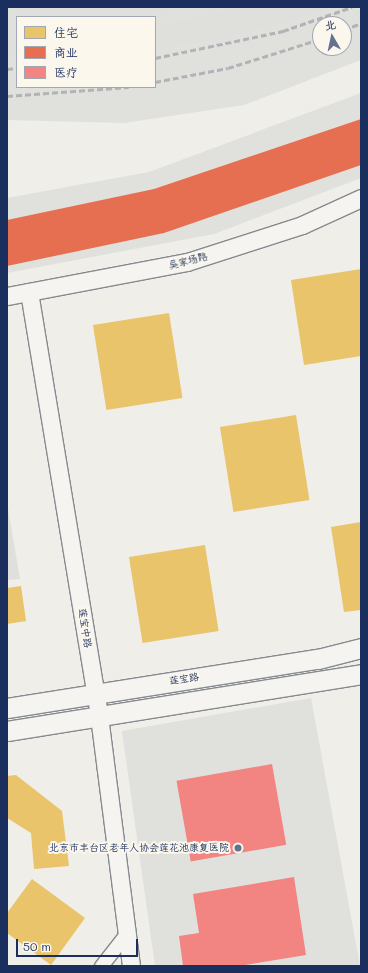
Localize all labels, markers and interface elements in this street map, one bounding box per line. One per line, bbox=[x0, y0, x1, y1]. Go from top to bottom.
legend bbox=[16, 16, 156, 88]
north arrow bbox=[312, 16, 352, 56]
text: 北 bbox=[324, 16, 337, 33]
text: 住宅 bbox=[54, 24, 78, 40]
text: 商业 bbox=[54, 44, 78, 60]
text: 医疗 bbox=[54, 64, 78, 80]
street label: 吴家场路 bbox=[167, 250, 209, 272]
street label: 莲宝中路 bbox=[76, 607, 94, 649]
street label: 莲宝路 bbox=[168, 671, 200, 687]
place label: 北京市丰台区老年人协会莲花池康复医院 bbox=[49, 842, 229, 854]
marker: 北京市丰台区老年人协会莲花池康复医院 bbox=[232, 842, 244, 854]
scale bar bbox=[18, 931, 140, 957]
text: 50 m bbox=[23, 938, 51, 954]

